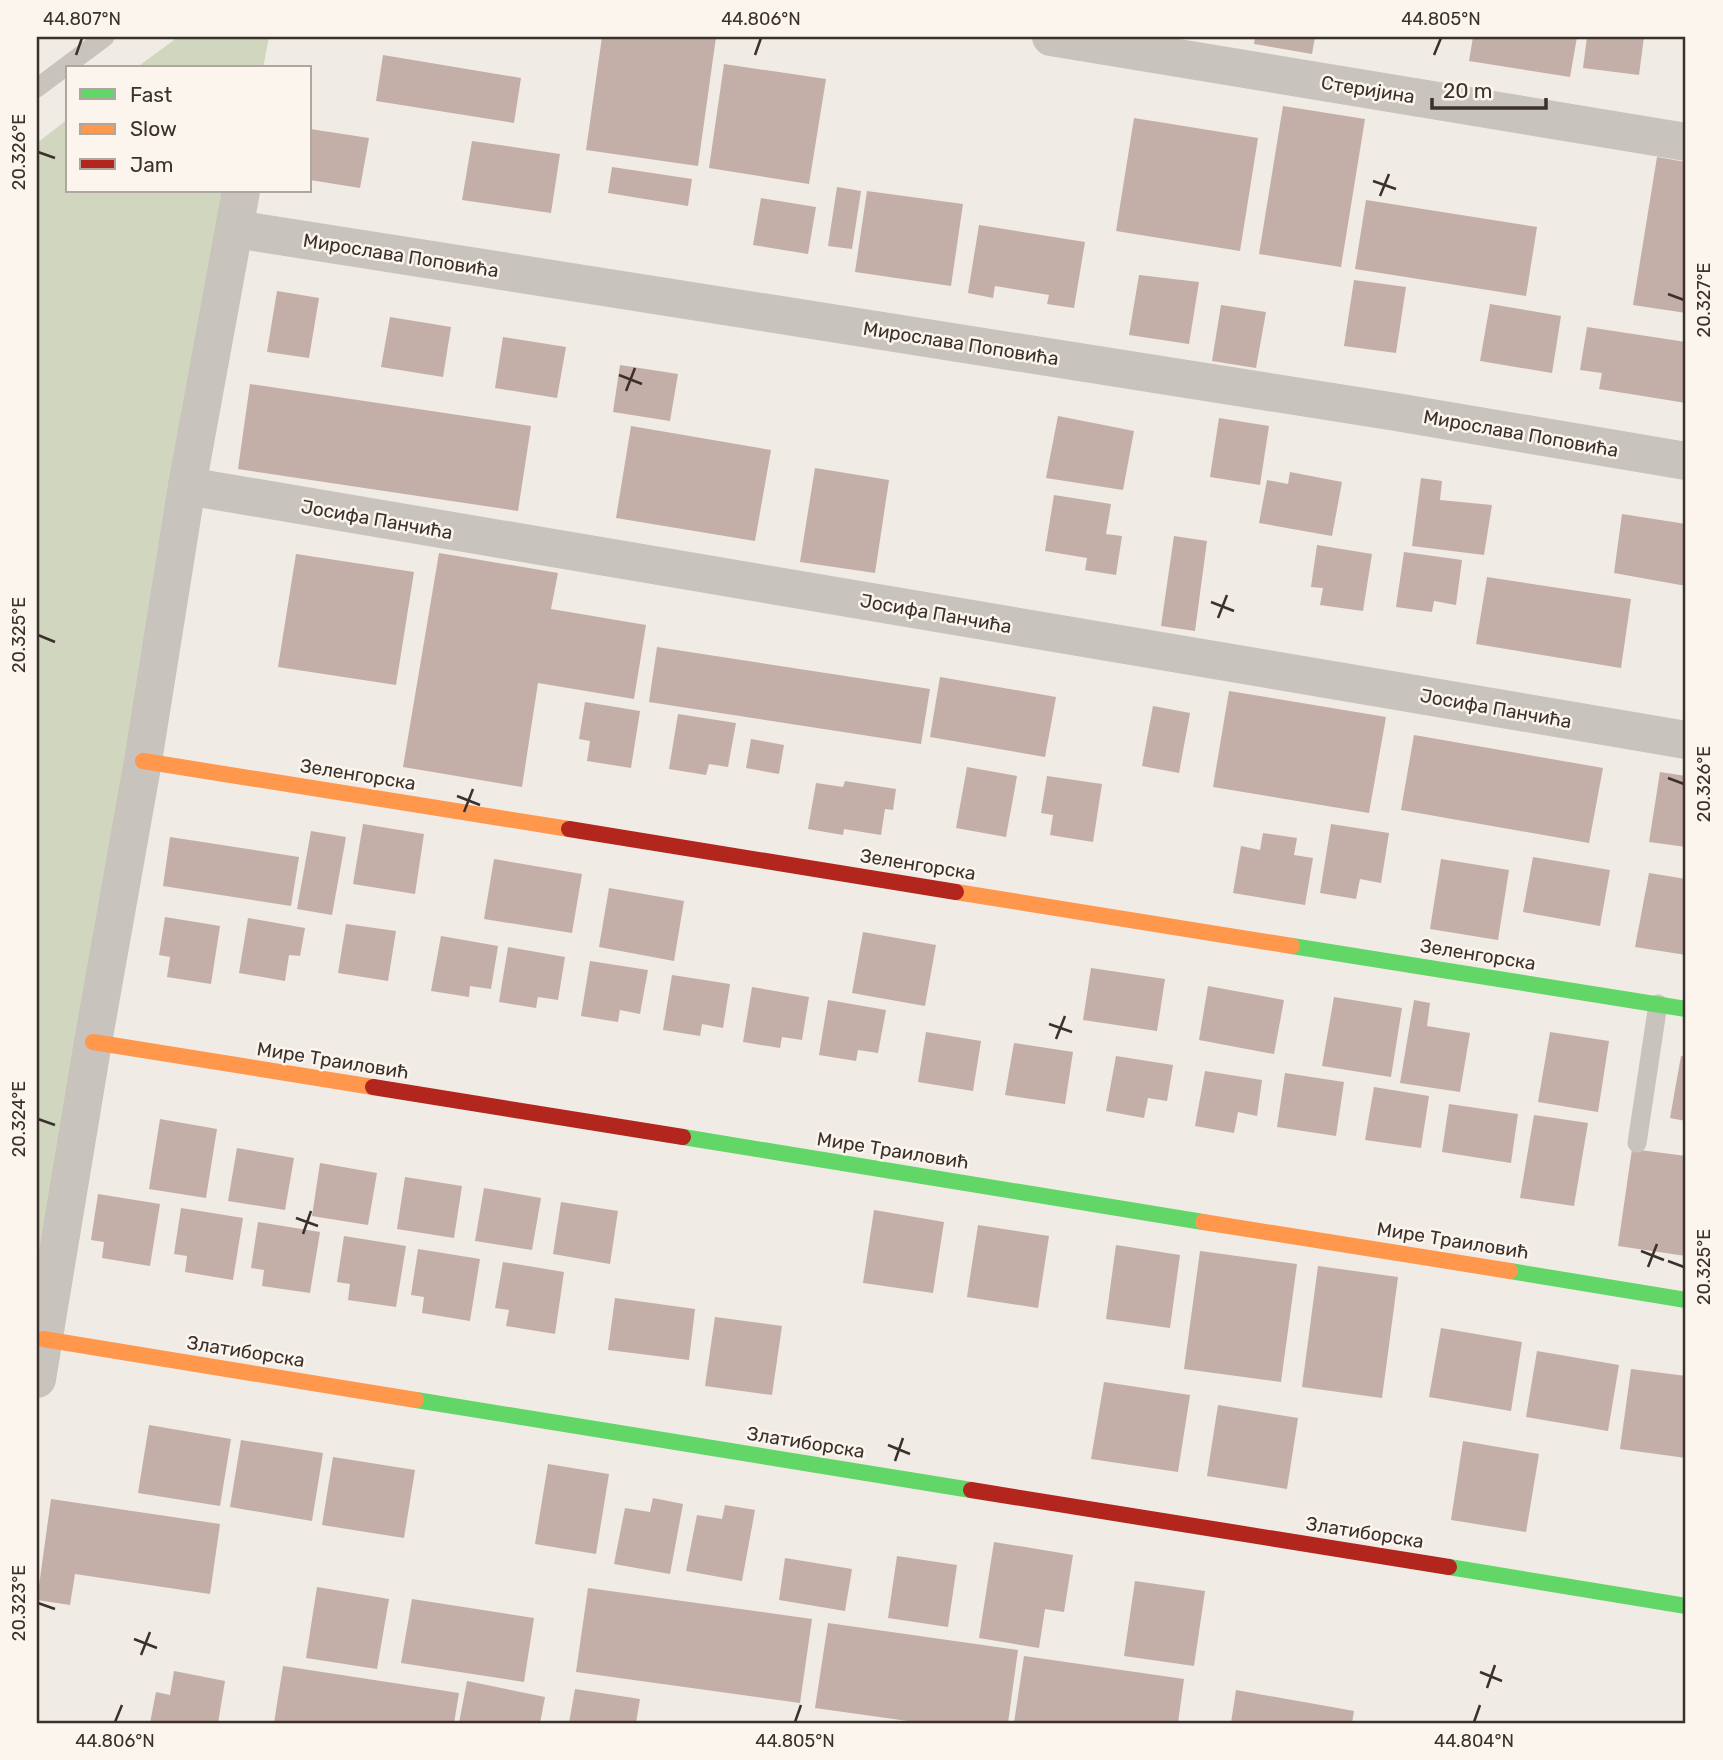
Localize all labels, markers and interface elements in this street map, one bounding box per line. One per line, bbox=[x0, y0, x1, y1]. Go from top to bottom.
text: 44.807°N bbox=[43, 8, 121, 30]
text: 44.806°N bbox=[721, 8, 801, 30]
text: 44.805°N bbox=[1401, 8, 1481, 30]
legend bbox=[66, 66, 312, 192]
scale bar bbox=[1432, 66, 1546, 110]
street label: Стеријина bbox=[1320, 71, 1416, 108]
text: 20 m bbox=[1443, 78, 1492, 103]
text: Fast bbox=[130, 82, 172, 107]
text: 20.326°E bbox=[8, 114, 30, 190]
text: Slow bbox=[130, 116, 177, 141]
text: Jam bbox=[130, 152, 174, 177]
street label: Мирослава Поповића bbox=[301, 229, 500, 282]
text: 20.327°E bbox=[1693, 263, 1715, 337]
street label: Мирослава Поповића bbox=[861, 317, 1060, 370]
street label: Мирослава Поповића bbox=[1422, 405, 1620, 462]
street label: Јосифа Панчића bbox=[299, 495, 455, 544]
street label: Јосифа Панчића bbox=[858, 589, 1014, 638]
text: 20.325°E bbox=[8, 597, 30, 673]
street label: Јосифа Панчића bbox=[1418, 684, 1574, 733]
text: 20.326°E bbox=[1693, 746, 1715, 822]
street label: Зеленгорска bbox=[298, 754, 417, 795]
street label: Зеленгорска bbox=[858, 844, 977, 885]
street label: Зеленгорска bbox=[1418, 934, 1537, 975]
street label: Мире Траиловић bbox=[255, 1037, 411, 1084]
text: 20.324°E bbox=[8, 1081, 30, 1157]
street label: Мире Траиловић bbox=[815, 1127, 971, 1174]
street label: Мире Траиловић bbox=[1375, 1217, 1531, 1264]
text: 20.325°E bbox=[1693, 1229, 1715, 1305]
street label: Златиборска bbox=[185, 1331, 307, 1372]
street label: Златиборска bbox=[745, 1422, 867, 1463]
street label: Златиборска bbox=[1304, 1512, 1426, 1553]
text: 20.323°E bbox=[8, 1565, 30, 1641]
text: 44.806°N bbox=[75, 1730, 155, 1752]
text: 44.805°N bbox=[755, 1730, 835, 1752]
text: 44.804°N bbox=[1434, 1730, 1514, 1752]

